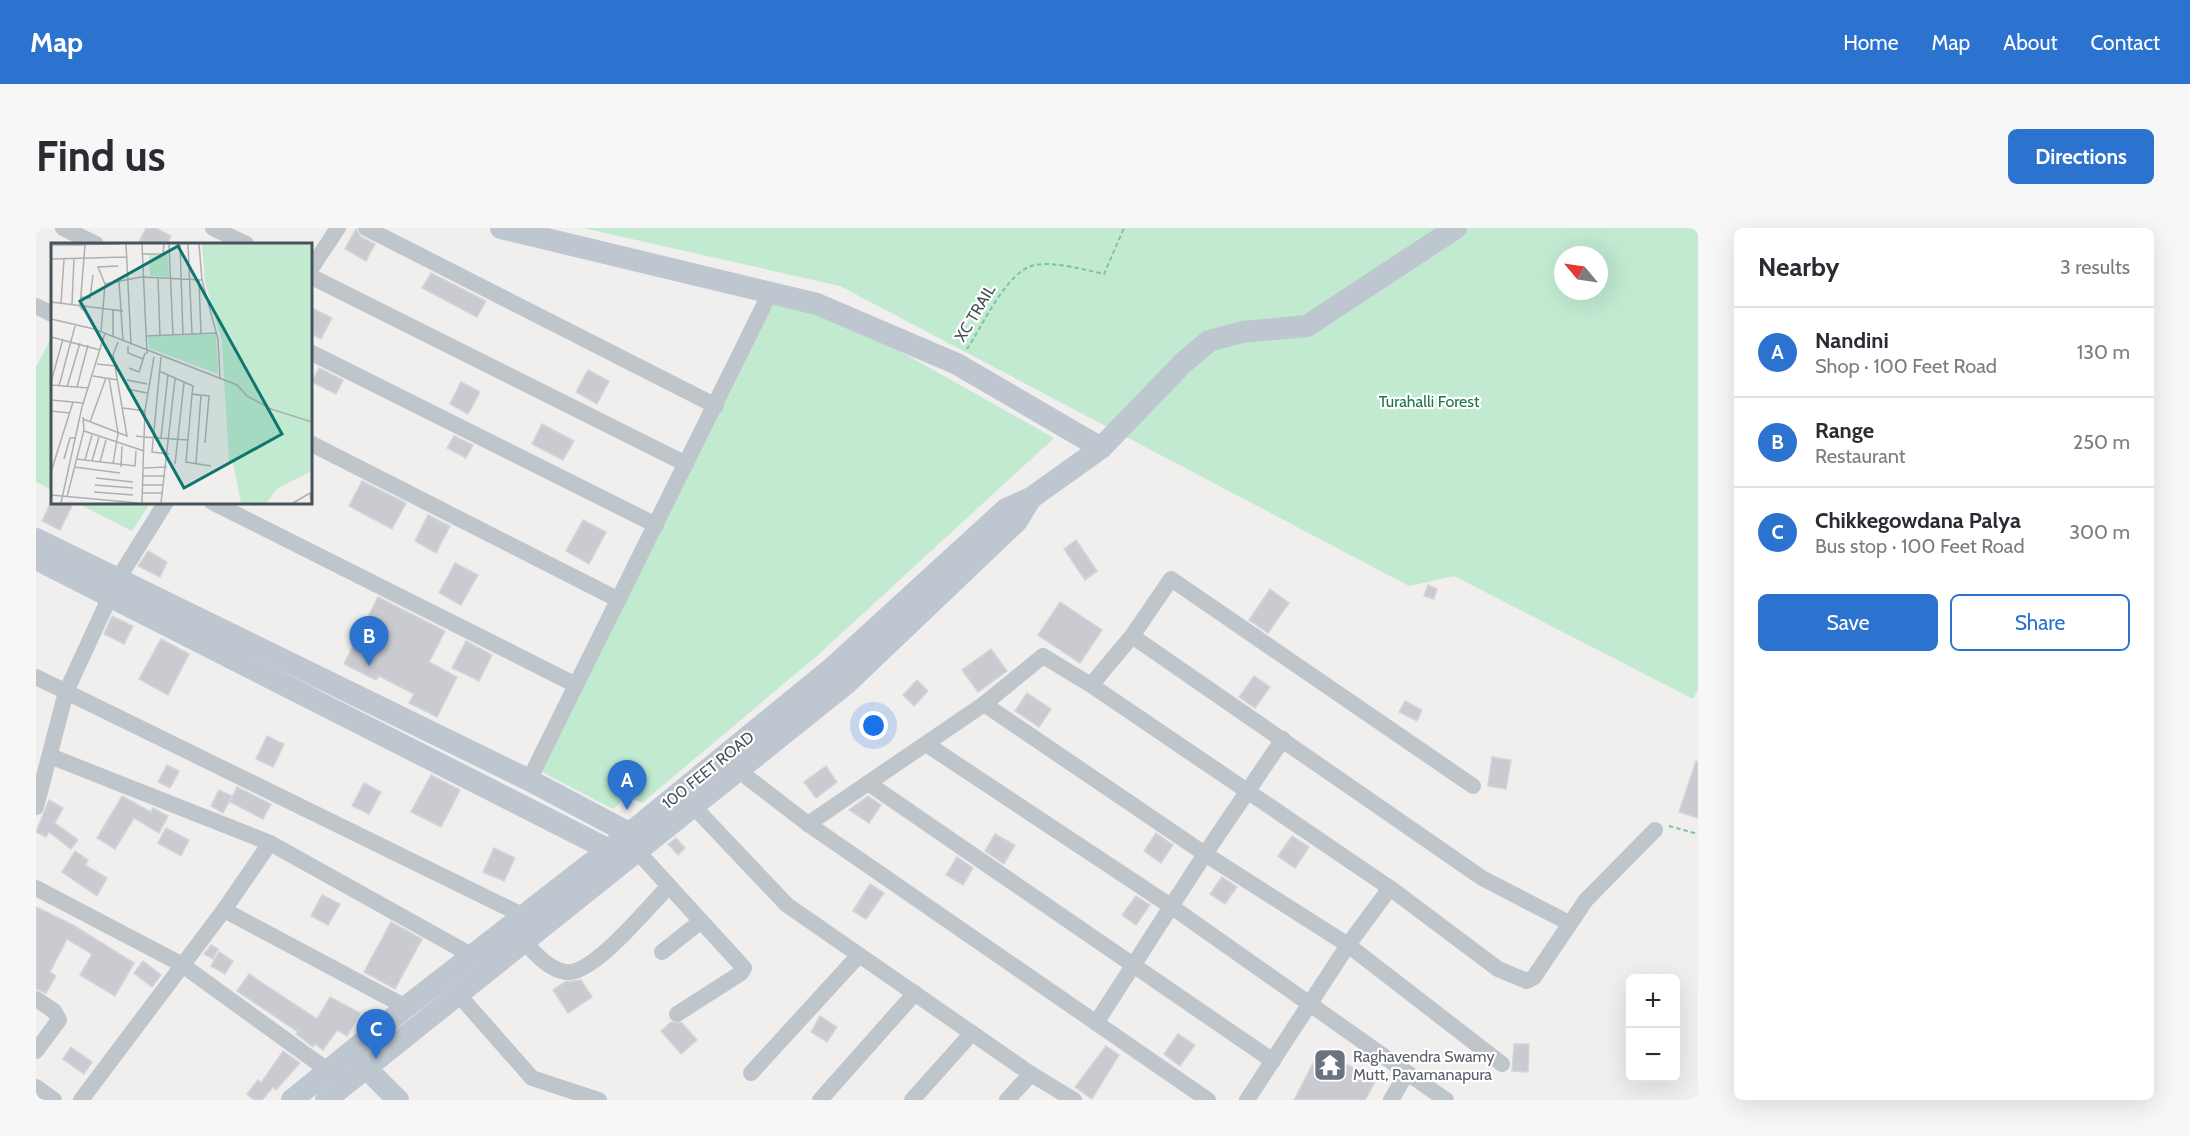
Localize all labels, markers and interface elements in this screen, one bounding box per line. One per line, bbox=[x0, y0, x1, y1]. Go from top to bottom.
text: Map bbox=[30, 25, 83, 59]
text: Home bbox=[1843, 30, 1899, 55]
text: Map bbox=[1932, 30, 1970, 55]
text: About bbox=[2003, 30, 2057, 55]
text: Contact bbox=[2090, 30, 2160, 55]
button: Directions bbox=[2008, 129, 2154, 184]
text: Find us bbox=[36, 130, 165, 182]
inset map bbox=[51, 243, 312, 504]
north arrow bbox=[1554, 246, 1608, 300]
text: Nearby bbox=[1758, 251, 1839, 283]
text: 3 results bbox=[2060, 255, 2130, 279]
street label: XC TRAIL bbox=[951, 281, 999, 345]
text: Nandini bbox=[1815, 327, 1889, 354]
text: A bbox=[1771, 340, 1784, 364]
text: 130 m bbox=[2077, 340, 2130, 364]
text: Shop · 100 Feet Road bbox=[1815, 354, 1997, 378]
park label: Turahalli Forest bbox=[1379, 392, 1480, 411]
text: Range bbox=[1815, 417, 1874, 444]
text: B bbox=[1771, 430, 1784, 454]
text: 250 m bbox=[2073, 430, 2130, 454]
text: Restaurant bbox=[1815, 444, 1906, 468]
text: Chikkegowdana Palya bbox=[1815, 507, 2021, 534]
text: C bbox=[1771, 520, 1784, 544]
text: 300 m bbox=[2069, 520, 2130, 544]
text: Bus stop · 100 Feet Road bbox=[1815, 534, 2025, 558]
button: Save bbox=[1758, 594, 1938, 651]
button: Share bbox=[1950, 594, 2130, 651]
pin: B bbox=[350, 616, 388, 666]
your location bbox=[859, 711, 888, 740]
street label: 100 FEET ROAD bbox=[658, 727, 758, 813]
pin: A bbox=[608, 760, 646, 810]
map controls bbox=[1626, 974, 1680, 1082]
button: + bbox=[1626, 974, 1680, 1028]
pin: C bbox=[356, 1010, 396, 1059]
button: − bbox=[1626, 1028, 1680, 1082]
temple icon: Raghavendra Swamy Mutt, Pavamanapura bbox=[1312, 1047, 1348, 1083]
place label: Raghavendra Swamy Mutt, Pavamanapura bbox=[1353, 1047, 1495, 1084]

